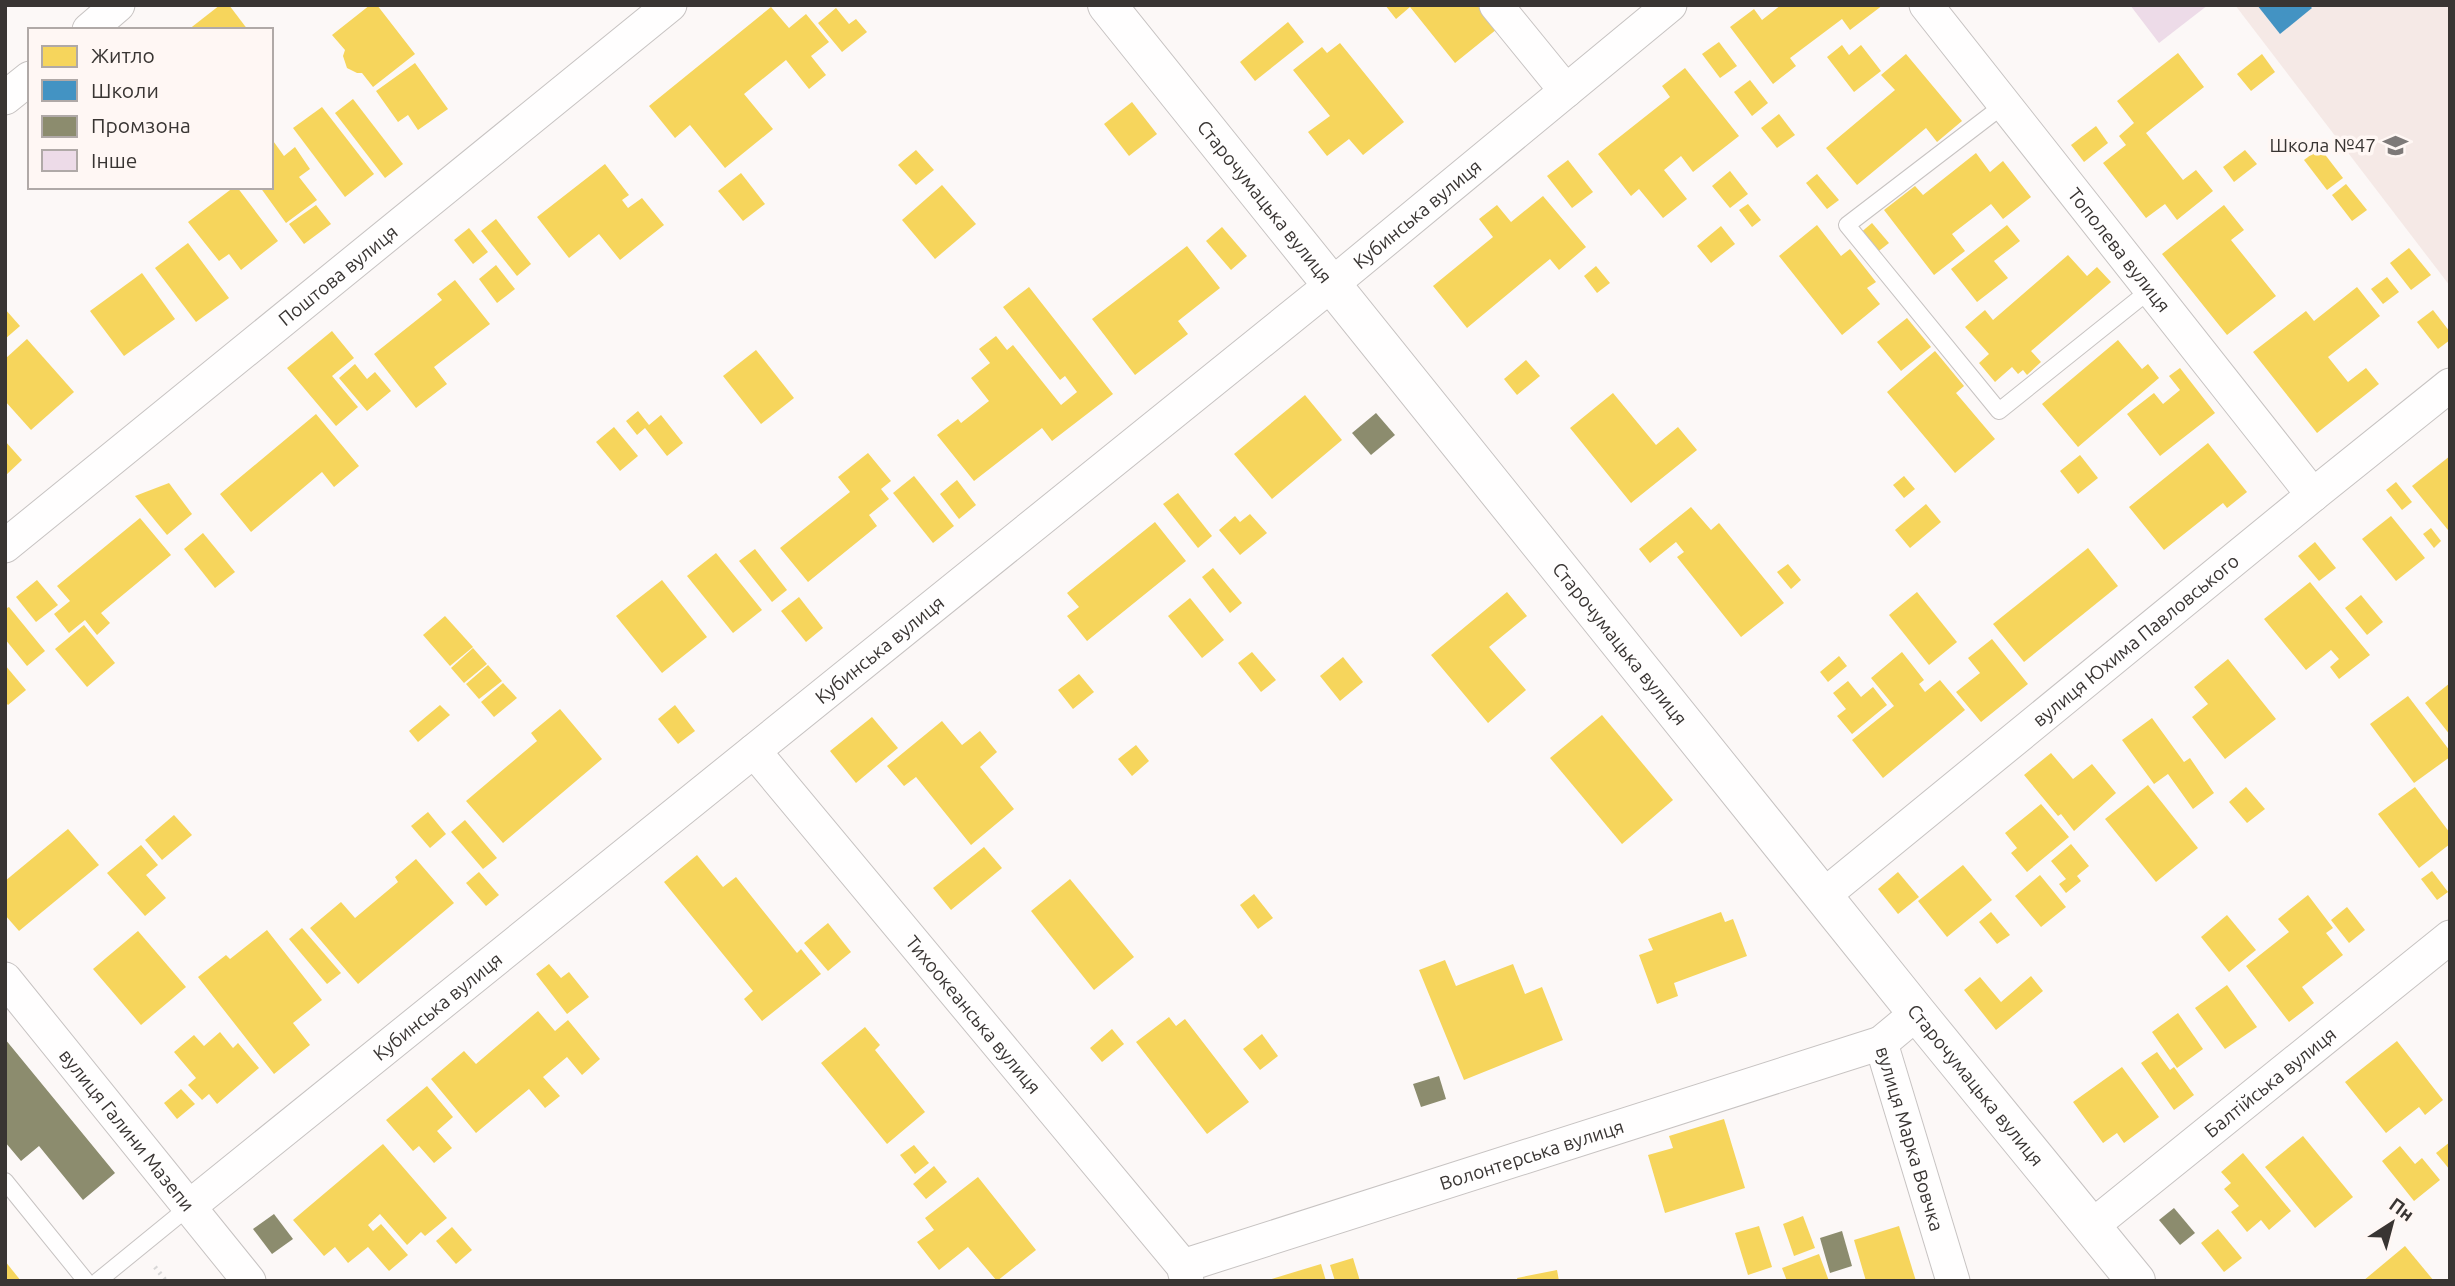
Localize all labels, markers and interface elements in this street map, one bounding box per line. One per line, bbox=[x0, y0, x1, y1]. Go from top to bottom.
legend bbox=[28, 28, 273, 189]
text: Житло bbox=[91, 43, 155, 67]
text: Школи bbox=[91, 78, 159, 102]
text: Промзона bbox=[91, 113, 191, 137]
street label: Старочумацька вулиця bbox=[1193, 116, 1337, 287]
school or university icon: Школа №47 bbox=[2382, 131, 2410, 159]
place label: Школа №47 bbox=[2269, 134, 2376, 156]
text: Інше bbox=[91, 148, 137, 172]
street label: Кубинська вулиця bbox=[1349, 155, 1485, 273]
street label: Тополева вулиця bbox=[2064, 183, 2175, 316]
street label: Поштова вулиця bbox=[274, 220, 402, 330]
street label: вулиця Юхима Павловського bbox=[2028, 549, 2243, 731]
street label: Старочумацька вулиця bbox=[1548, 558, 1692, 729]
street label: Кубинська вулиця bbox=[811, 591, 948, 708]
street label: Тихоокеанська вулиця bbox=[901, 931, 1046, 1098]
street label: Кубинська вулиця bbox=[369, 948, 506, 1065]
street label: Старочумацька вулиця bbox=[1903, 1000, 2048, 1170]
street label: Балтійська вулиця bbox=[2200, 1023, 2340, 1142]
street label: вулиця Галини Мазепи bbox=[55, 1044, 199, 1215]
street label: вулиця Марка Вовчка bbox=[1872, 1044, 1948, 1234]
street label: Волонтерська вулиця bbox=[1437, 1115, 1627, 1194]
north arrow bbox=[2357, 1188, 2427, 1258]
text: Пн bbox=[2385, 1193, 2419, 1225]

